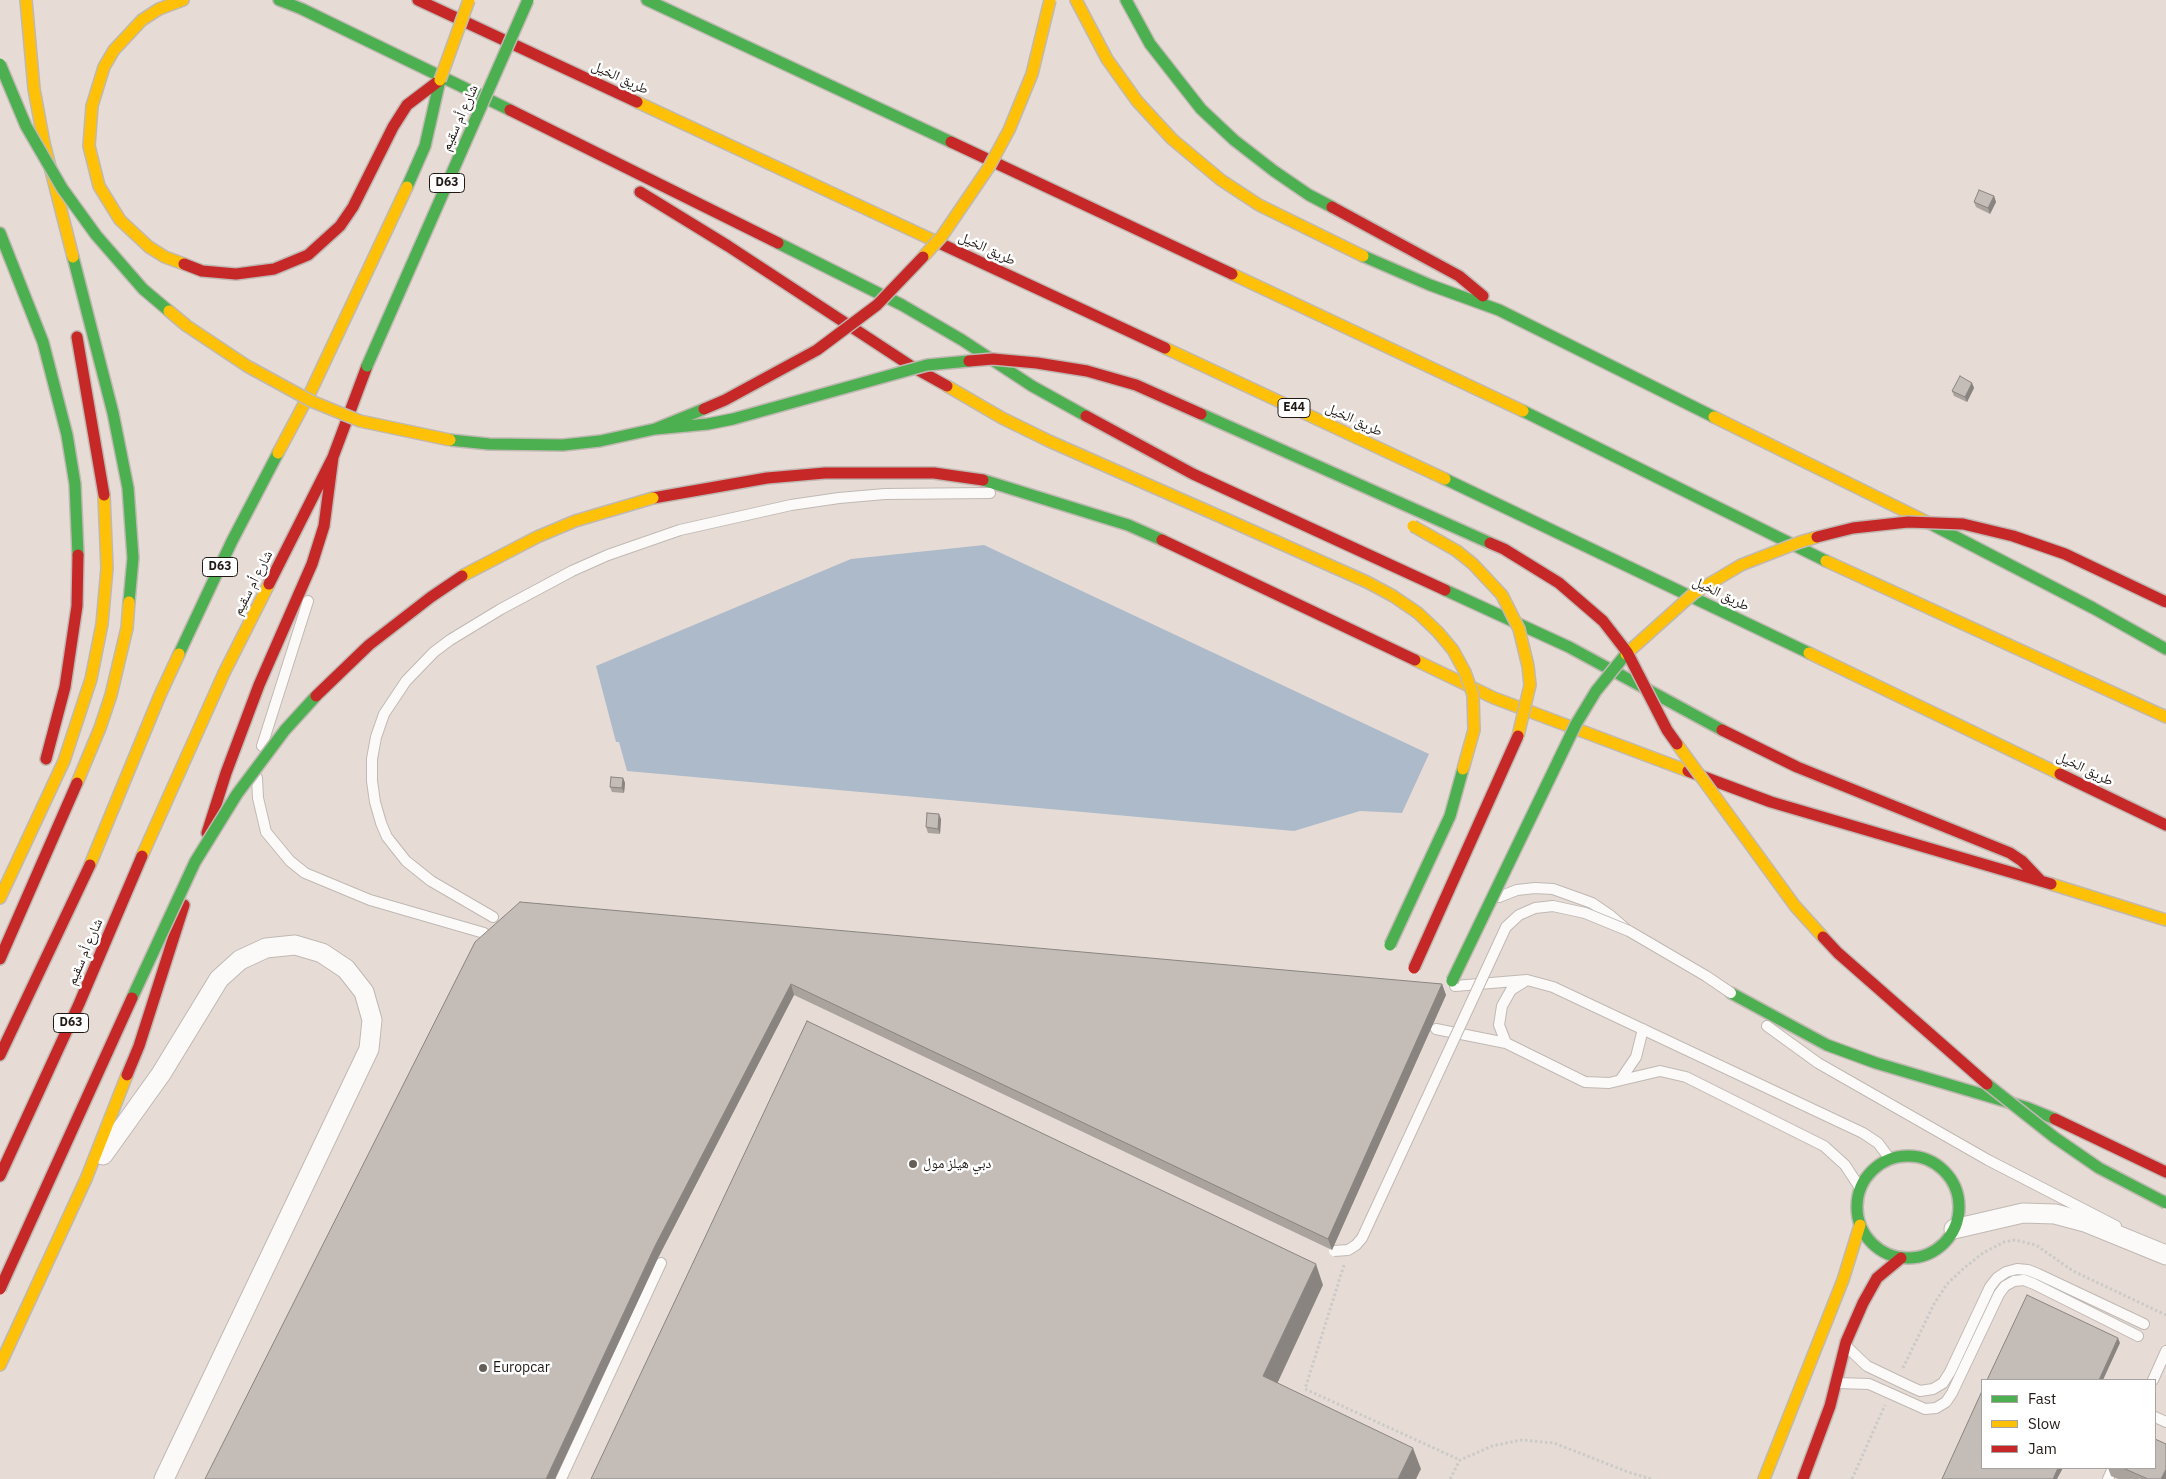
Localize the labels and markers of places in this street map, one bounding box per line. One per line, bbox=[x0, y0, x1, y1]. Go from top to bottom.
place label: دبي هيلز مول bbox=[923, 1156, 991, 1172]
marker: دبي هيلز مول bbox=[907, 1158, 919, 1170]
place label: Europcar bbox=[493, 1360, 550, 1376]
marker: Europcar bbox=[477, 1362, 489, 1374]

